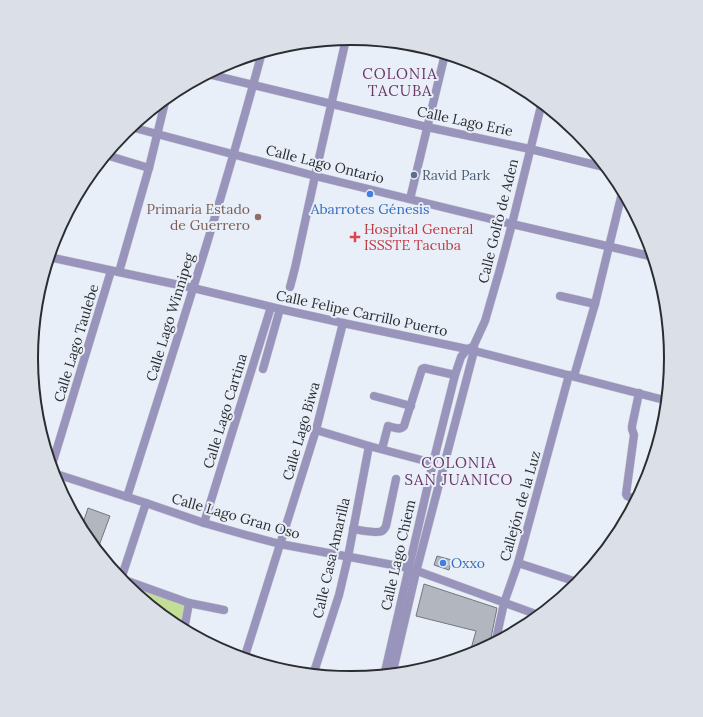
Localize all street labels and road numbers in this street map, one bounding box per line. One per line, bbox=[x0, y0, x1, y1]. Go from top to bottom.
street label: Calle Lago Erie bbox=[416, 102, 515, 140]
street label: Calle Lago Ontario bbox=[264, 141, 386, 187]
street label: Calle Golfo de Aden bbox=[474, 156, 522, 285]
street label: Calle Lago Winnipeg bbox=[142, 250, 198, 383]
street label: Calle Lago Taulebe bbox=[50, 281, 103, 404]
street label: Calle Felipe Carrillo Puerto bbox=[275, 286, 449, 340]
street label: Calle Lago Cartina bbox=[199, 351, 251, 471]
street label: Calle Lago Biwa bbox=[278, 380, 324, 482]
street label: Callejón de la Luz bbox=[496, 449, 544, 563]
street label: Calle Lago Gran Oso bbox=[170, 489, 302, 543]
street label: Calle Casa Amarilla bbox=[308, 496, 354, 620]
street label: Calle Lago Chiem bbox=[376, 497, 420, 612]

